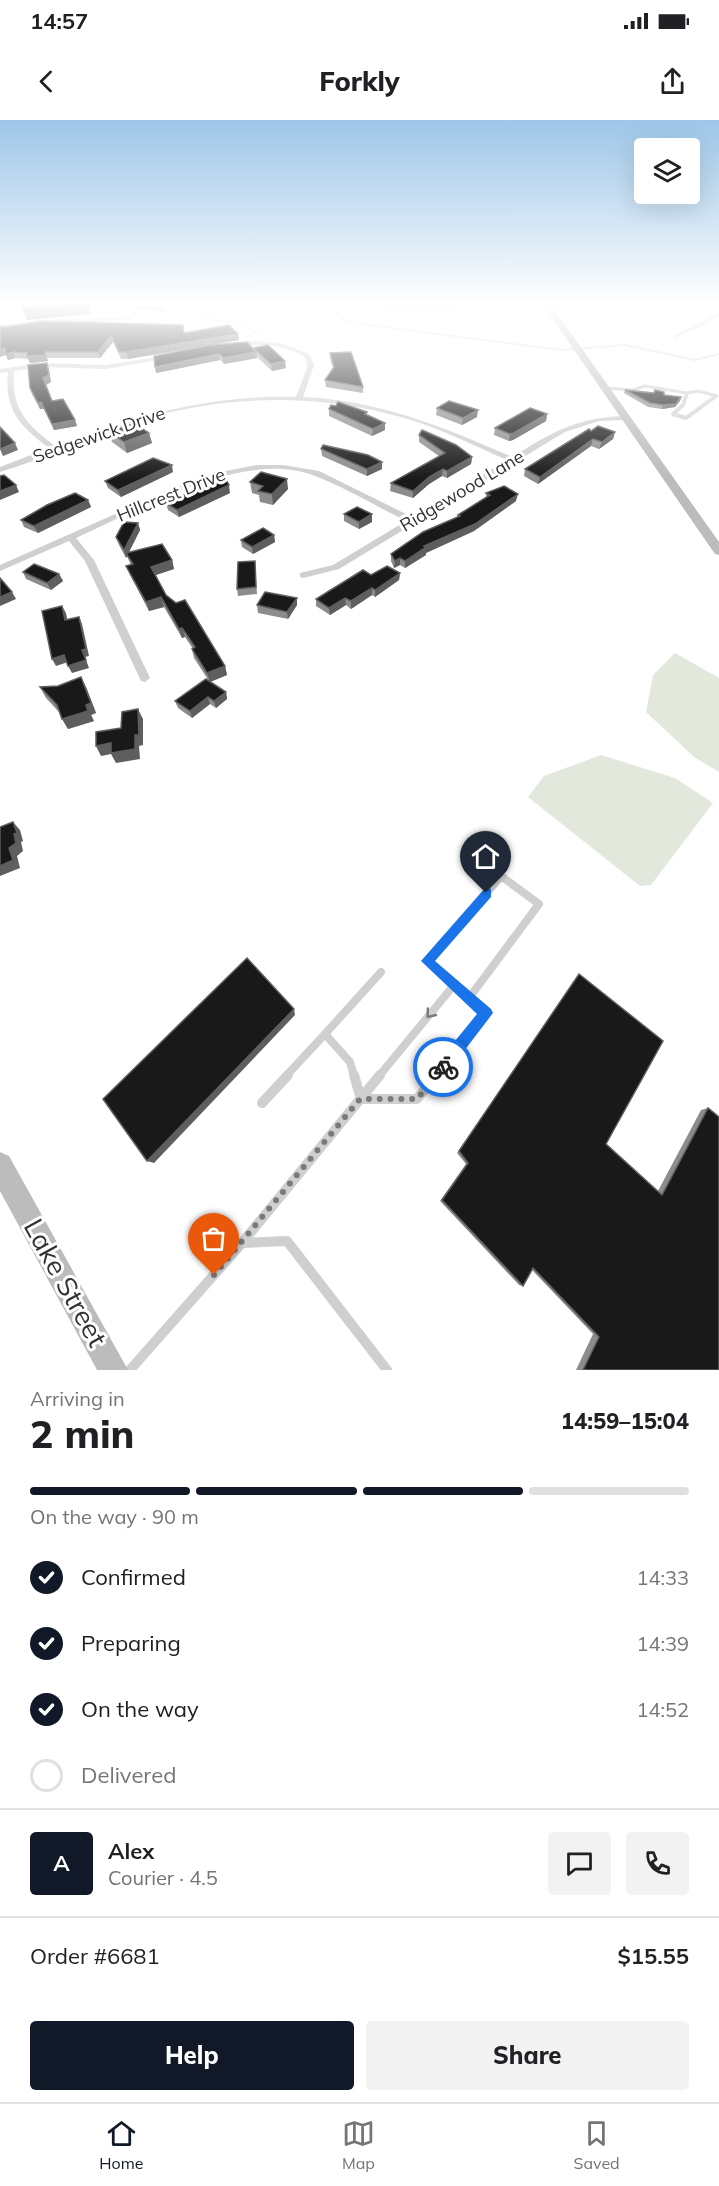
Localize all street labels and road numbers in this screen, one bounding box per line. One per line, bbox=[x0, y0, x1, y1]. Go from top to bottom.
street label: Sedgewick Drive bbox=[30, 401, 168, 468]
street label: Ridgewood Lane bbox=[396, 445, 528, 537]
street label: Hillcrest Drive bbox=[113, 462, 228, 527]
street label: Lake Street bbox=[17, 1213, 115, 1352]

